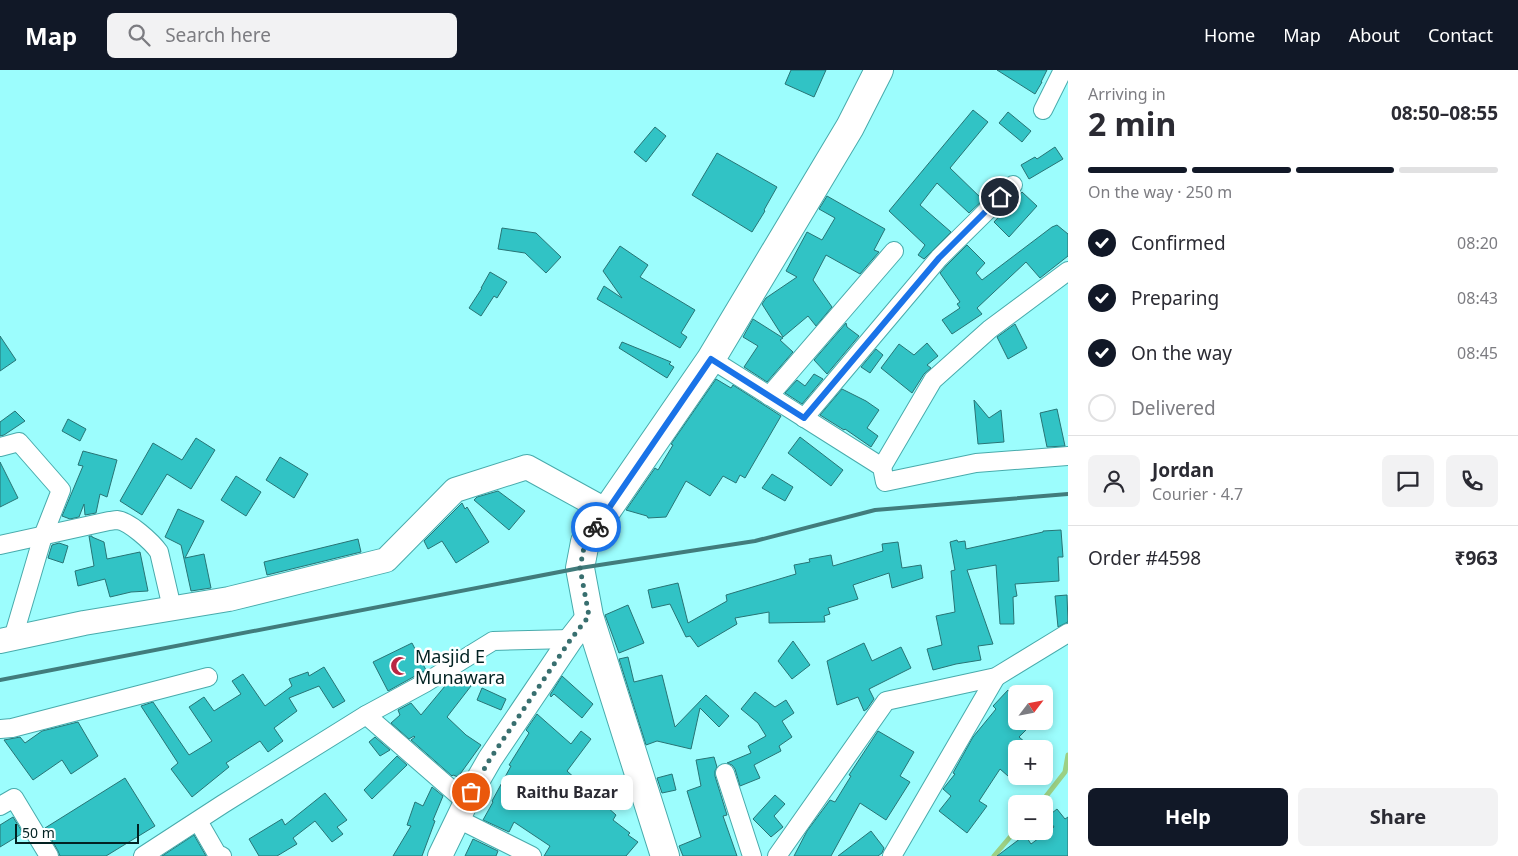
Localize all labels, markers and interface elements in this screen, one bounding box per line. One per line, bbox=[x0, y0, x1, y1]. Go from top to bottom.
search box bbox=[107, 13, 457, 58]
text: Map bbox=[25, 19, 77, 52]
icon: search bbox=[125, 21, 153, 49]
text: Search here bbox=[165, 22, 271, 48]
text: Home bbox=[1204, 23, 1255, 47]
text: Map bbox=[1283, 23, 1321, 47]
text: About bbox=[1349, 23, 1400, 47]
text: Contact bbox=[1428, 23, 1493, 47]
text: Arriving in bbox=[1088, 83, 1166, 105]
text: 08:50–08:55 bbox=[1391, 100, 1498, 126]
text: 2 min bbox=[1088, 102, 1176, 145]
pin bbox=[979, 176, 1021, 218]
text: On the way · 250 m bbox=[1088, 181, 1232, 203]
icon: home bbox=[986, 183, 1014, 211]
icon: check bbox=[1088, 229, 1116, 257]
text: Confirmed bbox=[1131, 230, 1226, 256]
text: 08:20 bbox=[1457, 232, 1498, 254]
icon: check bbox=[1088, 284, 1116, 312]
text: Preparing bbox=[1131, 285, 1219, 311]
text: 08:43 bbox=[1457, 287, 1498, 309]
icon: check bbox=[1088, 339, 1116, 367]
text: On the way bbox=[1131, 340, 1232, 366]
text: 08:45 bbox=[1457, 342, 1498, 364]
text: Delivered bbox=[1131, 395, 1216, 421]
button: person bbox=[1088, 455, 1140, 507]
button: chat bbox=[1382, 455, 1434, 507]
button: phone bbox=[1446, 455, 1498, 507]
text: Jordan bbox=[1152, 457, 1214, 483]
text: Courier · 4.7 bbox=[1152, 483, 1243, 505]
courier bbox=[571, 502, 621, 552]
icon: bike bbox=[582, 513, 610, 541]
text: Order #4598 bbox=[1088, 545, 1201, 571]
text: ₹963 bbox=[1455, 545, 1498, 571]
place label: Masjid E Munawara bbox=[415, 644, 505, 689]
mosque icon: Masjid E Munawara bbox=[389, 655, 411, 677]
north arrow bbox=[1008, 685, 1052, 730]
map controls bbox=[1008, 685, 1053, 840]
button: + bbox=[1008, 740, 1053, 785]
pin bbox=[450, 771, 492, 813]
callout: Raithu Bazar bbox=[501, 774, 634, 810]
icon: bag bbox=[457, 778, 485, 806]
text: Raithu Bazar bbox=[516, 781, 618, 803]
button: Help bbox=[1088, 788, 1288, 846]
button: Share bbox=[1298, 788, 1498, 846]
button: − bbox=[1008, 795, 1053, 840]
scale bar bbox=[15, 821, 139, 844]
text: 50 m bbox=[22, 823, 55, 842]

